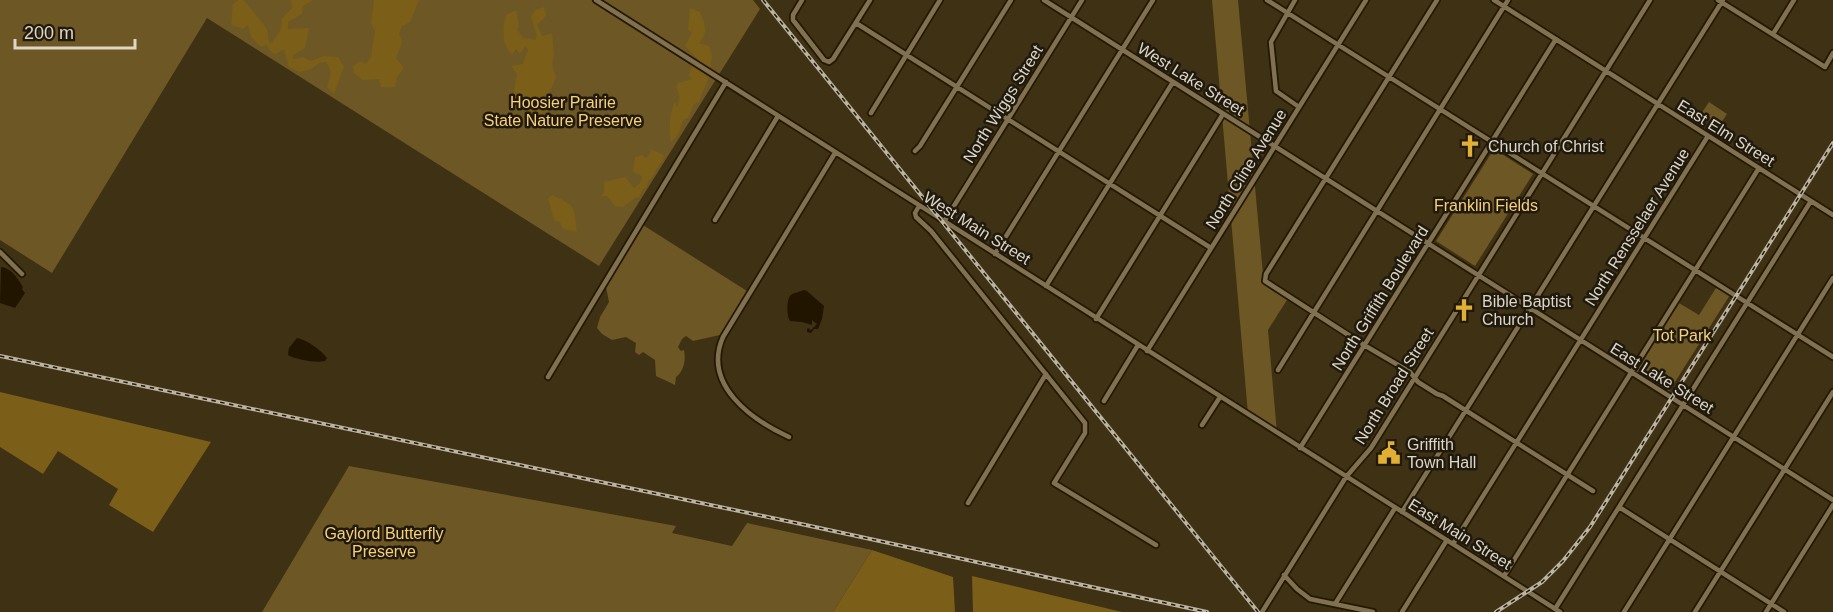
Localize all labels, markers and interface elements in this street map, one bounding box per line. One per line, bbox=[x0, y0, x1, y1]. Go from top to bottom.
scale bar bbox=[15, 12, 135, 50]
text: 200 m bbox=[24, 23, 74, 43]
street label: West Lake Street bbox=[1135, 39, 1248, 119]
street label: North Wiggs Street bbox=[960, 42, 1046, 166]
park label: Hoosier Prairie State Nature Preserve bbox=[484, 94, 642, 129]
street label: East Elm Street bbox=[1674, 96, 1778, 170]
street label: North Cline Avenue bbox=[1202, 106, 1290, 232]
church icon: Church of Christ bbox=[1457, 133, 1483, 159]
place label: Church of Christ bbox=[1488, 138, 1604, 155]
street label: North Rensselaer Avenue bbox=[1582, 145, 1692, 309]
street label: West Main Street bbox=[921, 188, 1034, 268]
park label: Franklin Fields bbox=[1434, 197, 1538, 214]
street label: North Griffith Boulevard bbox=[1329, 223, 1431, 373]
place label: Bible Baptist Church bbox=[1482, 293, 1571, 328]
church icon: Bible Baptist Church bbox=[1451, 297, 1477, 323]
street label: North Broad Street bbox=[1351, 324, 1437, 447]
park label: Tot Park bbox=[1653, 327, 1712, 344]
street label: East Lake Street bbox=[1607, 339, 1717, 417]
place label: Griffith Town Hall bbox=[1407, 436, 1476, 471]
public building icon: Griffith Town Hall bbox=[1376, 440, 1402, 466]
street label: East Main Street bbox=[1405, 495, 1515, 573]
park label: Gaylord Butterfly Preserve bbox=[324, 525, 444, 560]

